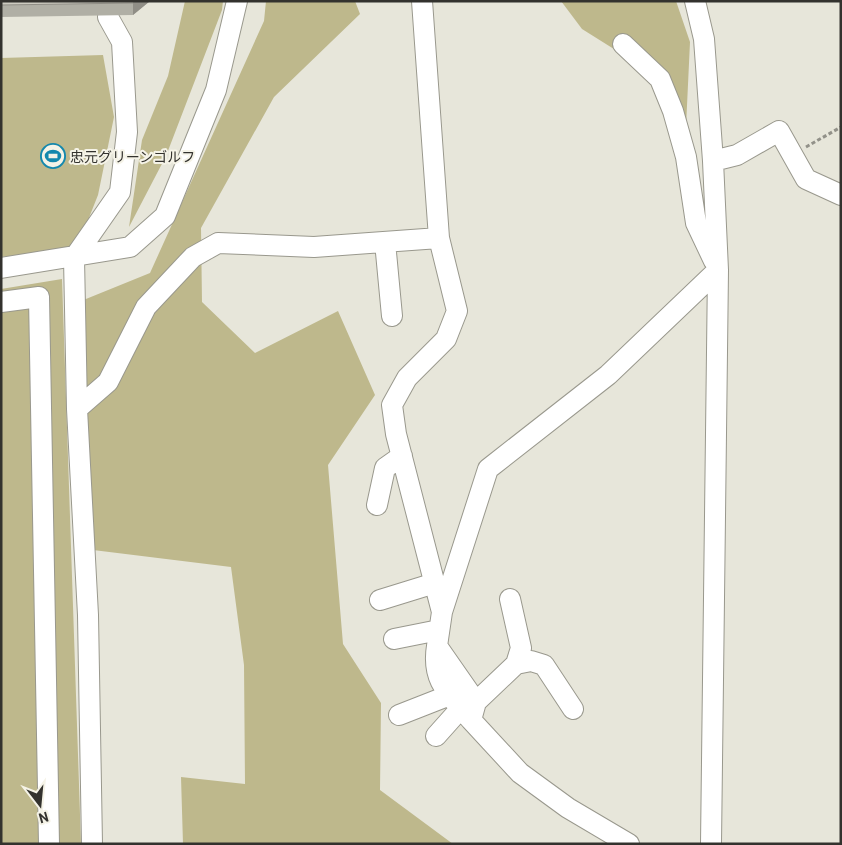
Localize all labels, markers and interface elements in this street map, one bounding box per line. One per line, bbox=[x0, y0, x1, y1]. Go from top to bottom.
sports icon: 忠元グリーンゴルフ bbox=[40, 143, 66, 169]
place label: 忠元グリーンゴルフ bbox=[70, 148, 195, 165]
north arrow bbox=[15, 780, 65, 830]
text: N bbox=[37, 809, 51, 827]

